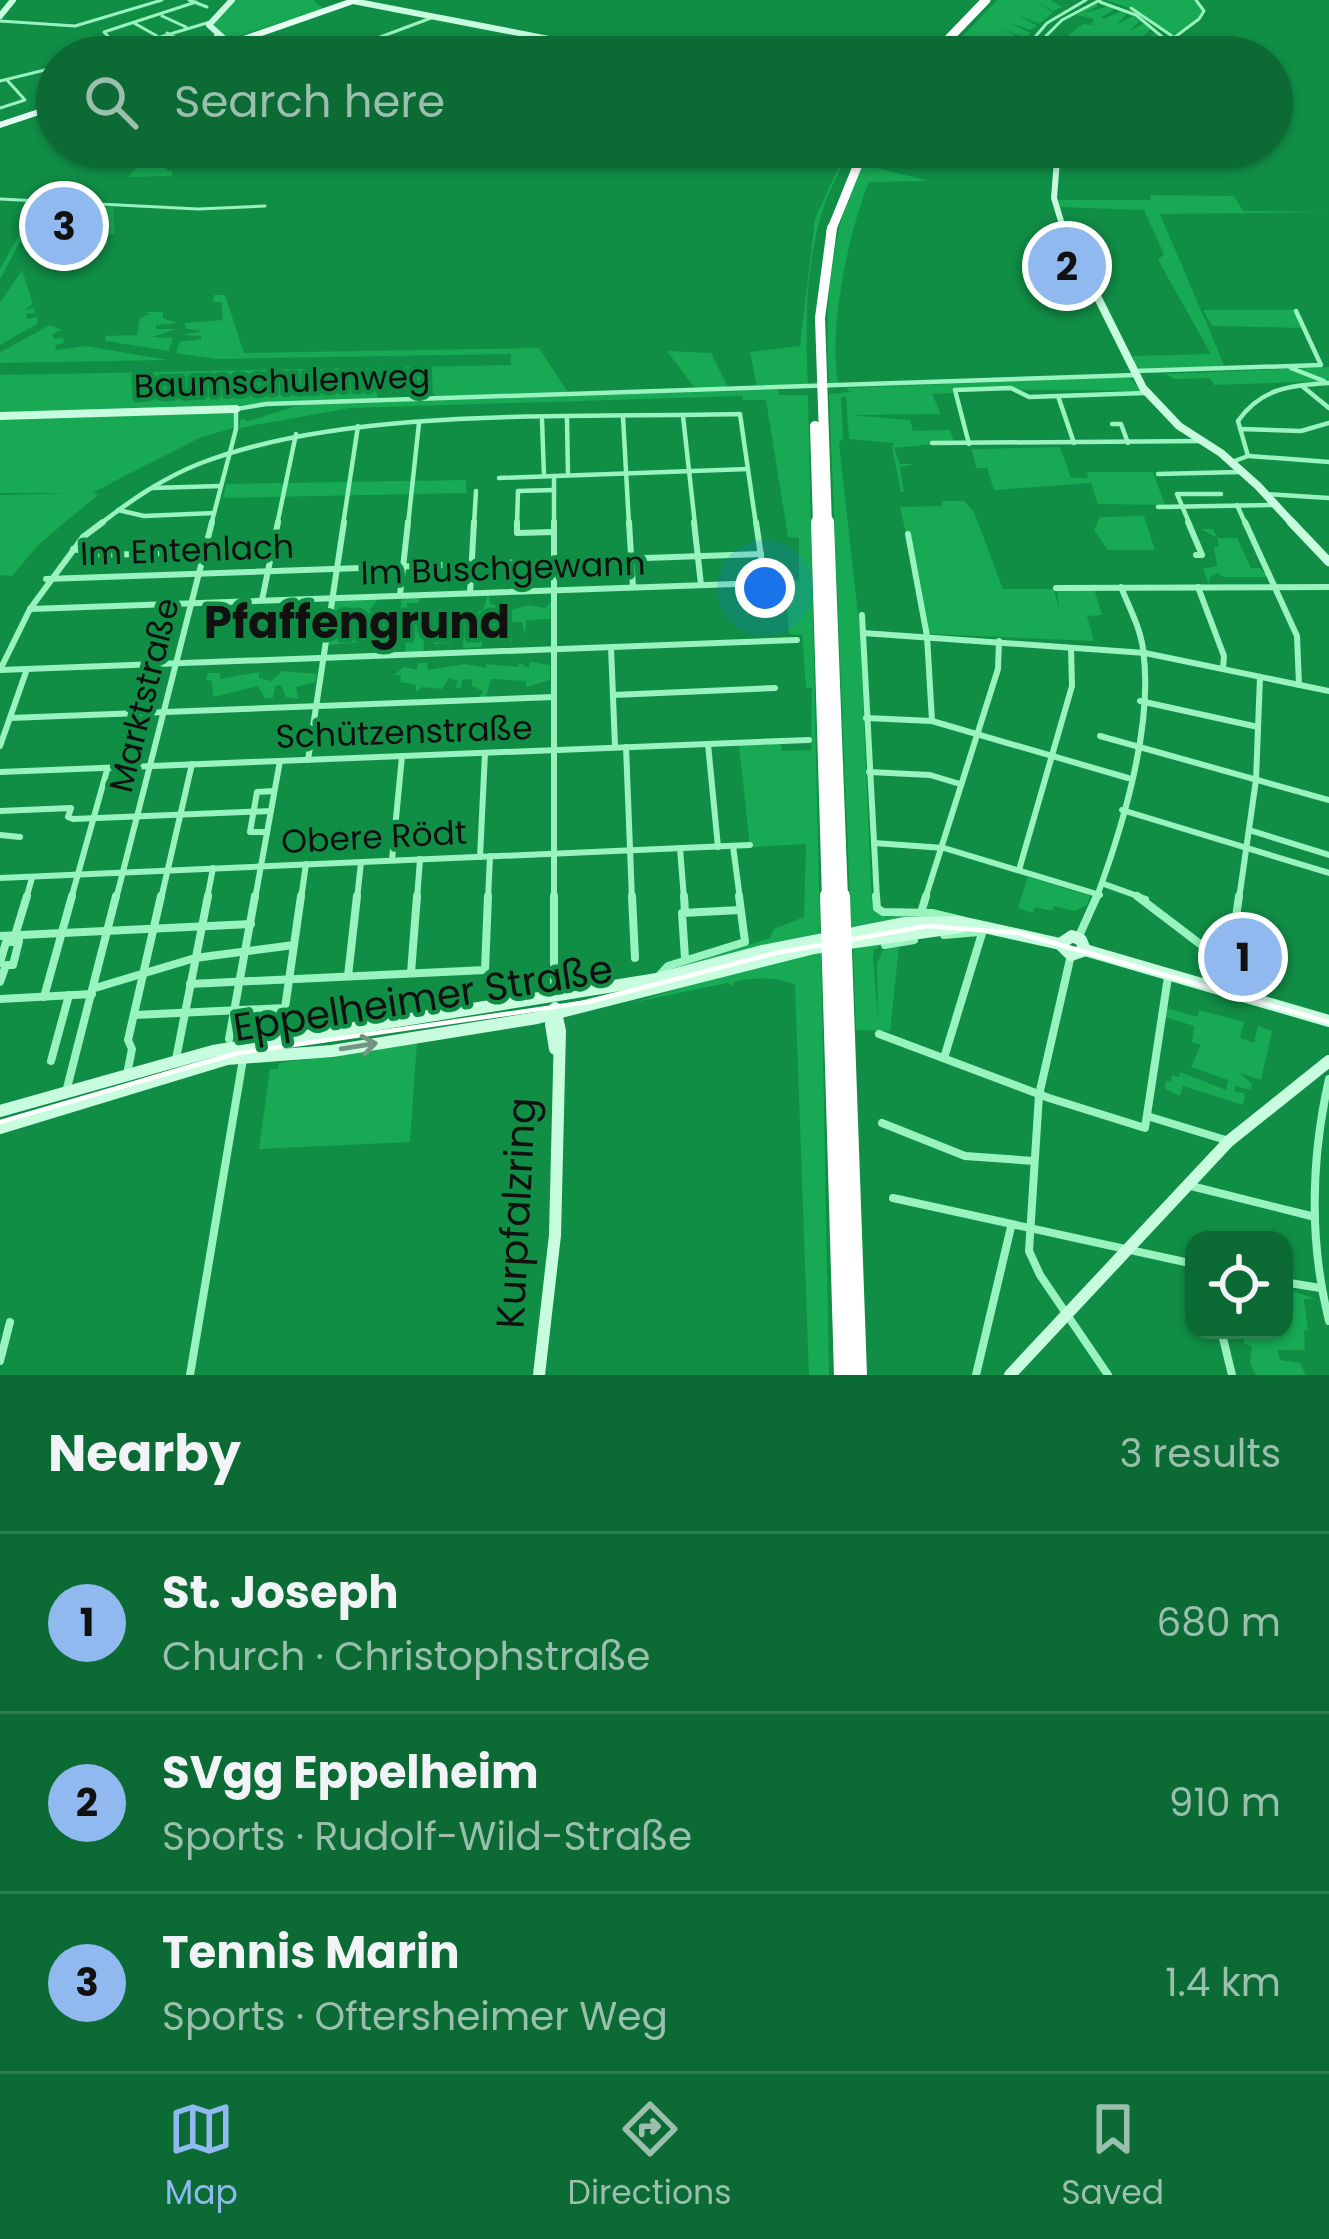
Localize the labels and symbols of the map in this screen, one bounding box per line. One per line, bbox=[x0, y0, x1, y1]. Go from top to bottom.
pin: 3 bbox=[25, 181, 103, 271]
pin: 2 bbox=[1028, 221, 1106, 311]
street label: Baumschulenweg bbox=[133, 352, 431, 410]
street label: Im Entenlach bbox=[79, 523, 295, 577]
street label: Im Buschgewann bbox=[360, 540, 646, 596]
your location bbox=[735, 558, 795, 618]
district label: Pfaffengrund bbox=[204, 591, 510, 654]
street label: Marktstraße bbox=[97, 593, 191, 797]
street label: Schützenstraße bbox=[275, 704, 533, 760]
street label: Obere Rödt bbox=[280, 809, 468, 865]
pin: 1 bbox=[1204, 912, 1282, 1002]
street label: Eppelheimer Straße bbox=[229, 941, 617, 1055]
one-way arrow bbox=[339, 1034, 378, 1057]
street label: Kurpfalzring bbox=[482, 1096, 550, 1330]

